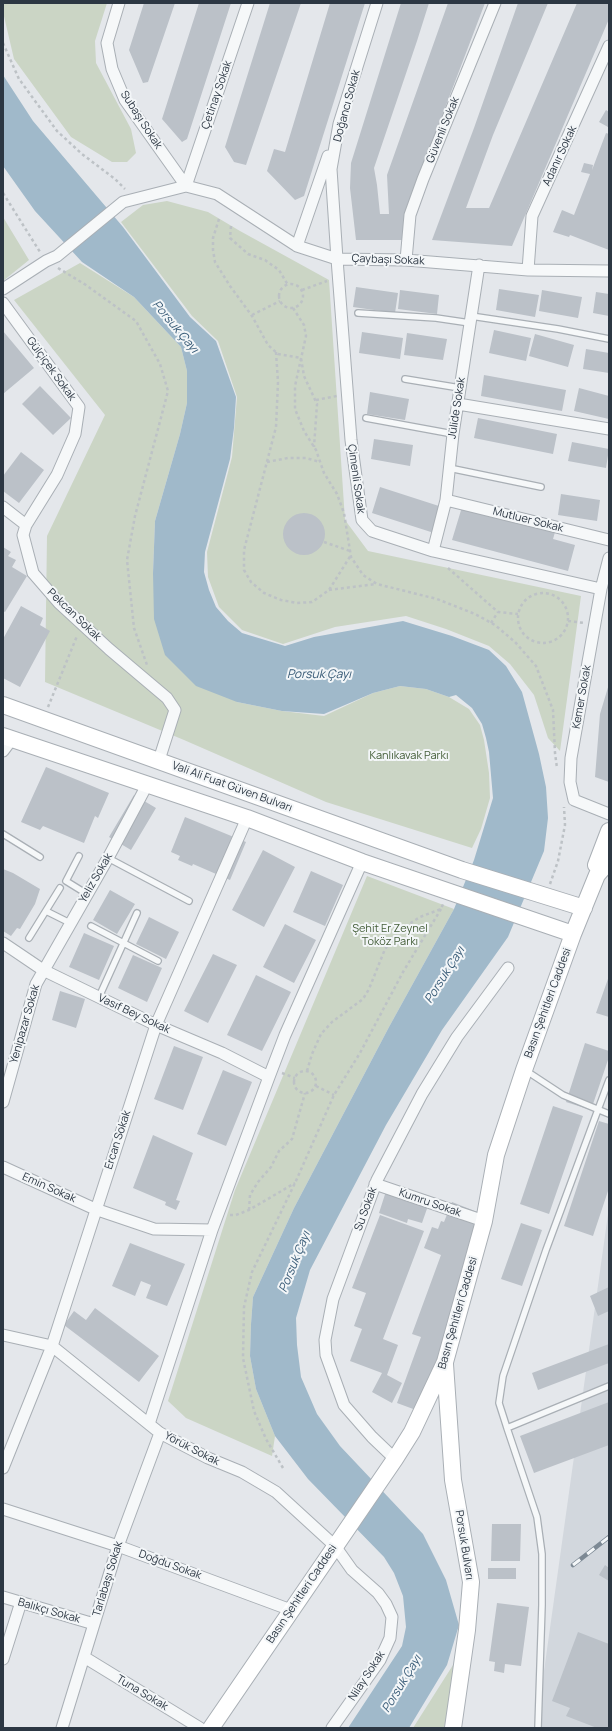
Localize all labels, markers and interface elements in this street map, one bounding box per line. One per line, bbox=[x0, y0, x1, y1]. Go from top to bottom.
street label: Çetinay Sokak bbox=[199, 59, 235, 131]
street label: Doğancı Sokak bbox=[331, 69, 363, 143]
street label: Subaşı Sokak bbox=[117, 88, 165, 152]
street label: Güvenli Sokak bbox=[424, 95, 462, 165]
street label: Adanır Sokak bbox=[540, 124, 580, 188]
street label: Çaybaşı Sokak bbox=[351, 252, 425, 268]
water label: Porsuk Çayı bbox=[149, 298, 201, 356]
street label: Gülçiçek Sokak bbox=[23, 335, 79, 403]
street label: Jülide Sokak bbox=[446, 376, 468, 440]
street label: Çimenli Sokak bbox=[345, 443, 367, 515]
street label: Mutluer Sokak bbox=[491, 505, 565, 535]
street label: Pekcan Sokak bbox=[44, 586, 104, 644]
street label: Kemer Sokak bbox=[570, 664, 594, 730]
water label: Porsuk Çayı bbox=[287, 668, 351, 682]
park label: Kanlıkavak Parkı bbox=[369, 749, 449, 763]
street label: Vali Ali Fuat Güven Bulvarı bbox=[170, 759, 294, 815]
street label: Yeliz Sokak bbox=[76, 851, 116, 905]
park label: Şehit Er Zeynel Toköz Parkı bbox=[352, 922, 428, 948]
water label: Porsuk Çayı bbox=[422, 944, 468, 1006]
street label: Basın Şehitleri Caddesi bbox=[522, 946, 574, 1060]
street label: Yenipazar Sokak bbox=[7, 983, 43, 1065]
street label: Vasıf Bey Sokak bbox=[96, 992, 172, 1036]
street label: Ercan Sokak bbox=[102, 1109, 134, 1171]
street label: Emin Sokak bbox=[20, 1170, 78, 1206]
street label: Su Sokak bbox=[352, 1185, 380, 1233]
street label: Kumru Sokak bbox=[397, 1186, 463, 1220]
water label: Porsuk Çayı bbox=[276, 1230, 314, 1294]
street label: Basın Şehitleri Caddesi bbox=[436, 1255, 480, 1371]
street label: Yörük Sokak bbox=[162, 1429, 222, 1469]
street label: Porsuk Bulvarı bbox=[452, 1509, 476, 1581]
street label: Tarlabaşı Sokak bbox=[90, 1540, 126, 1618]
street label: Basın Şehitleri Caddesi bbox=[264, 1542, 340, 1646]
street label: Doğdu Sokak bbox=[137, 1548, 203, 1582]
street label: Balıkçı Sokak bbox=[16, 1596, 82, 1626]
street label: Nilay Sokak bbox=[346, 1649, 388, 1703]
water label: Porsuk Çayı bbox=[379, 1653, 425, 1715]
street label: Tuna Sokak bbox=[114, 1672, 170, 1714]

